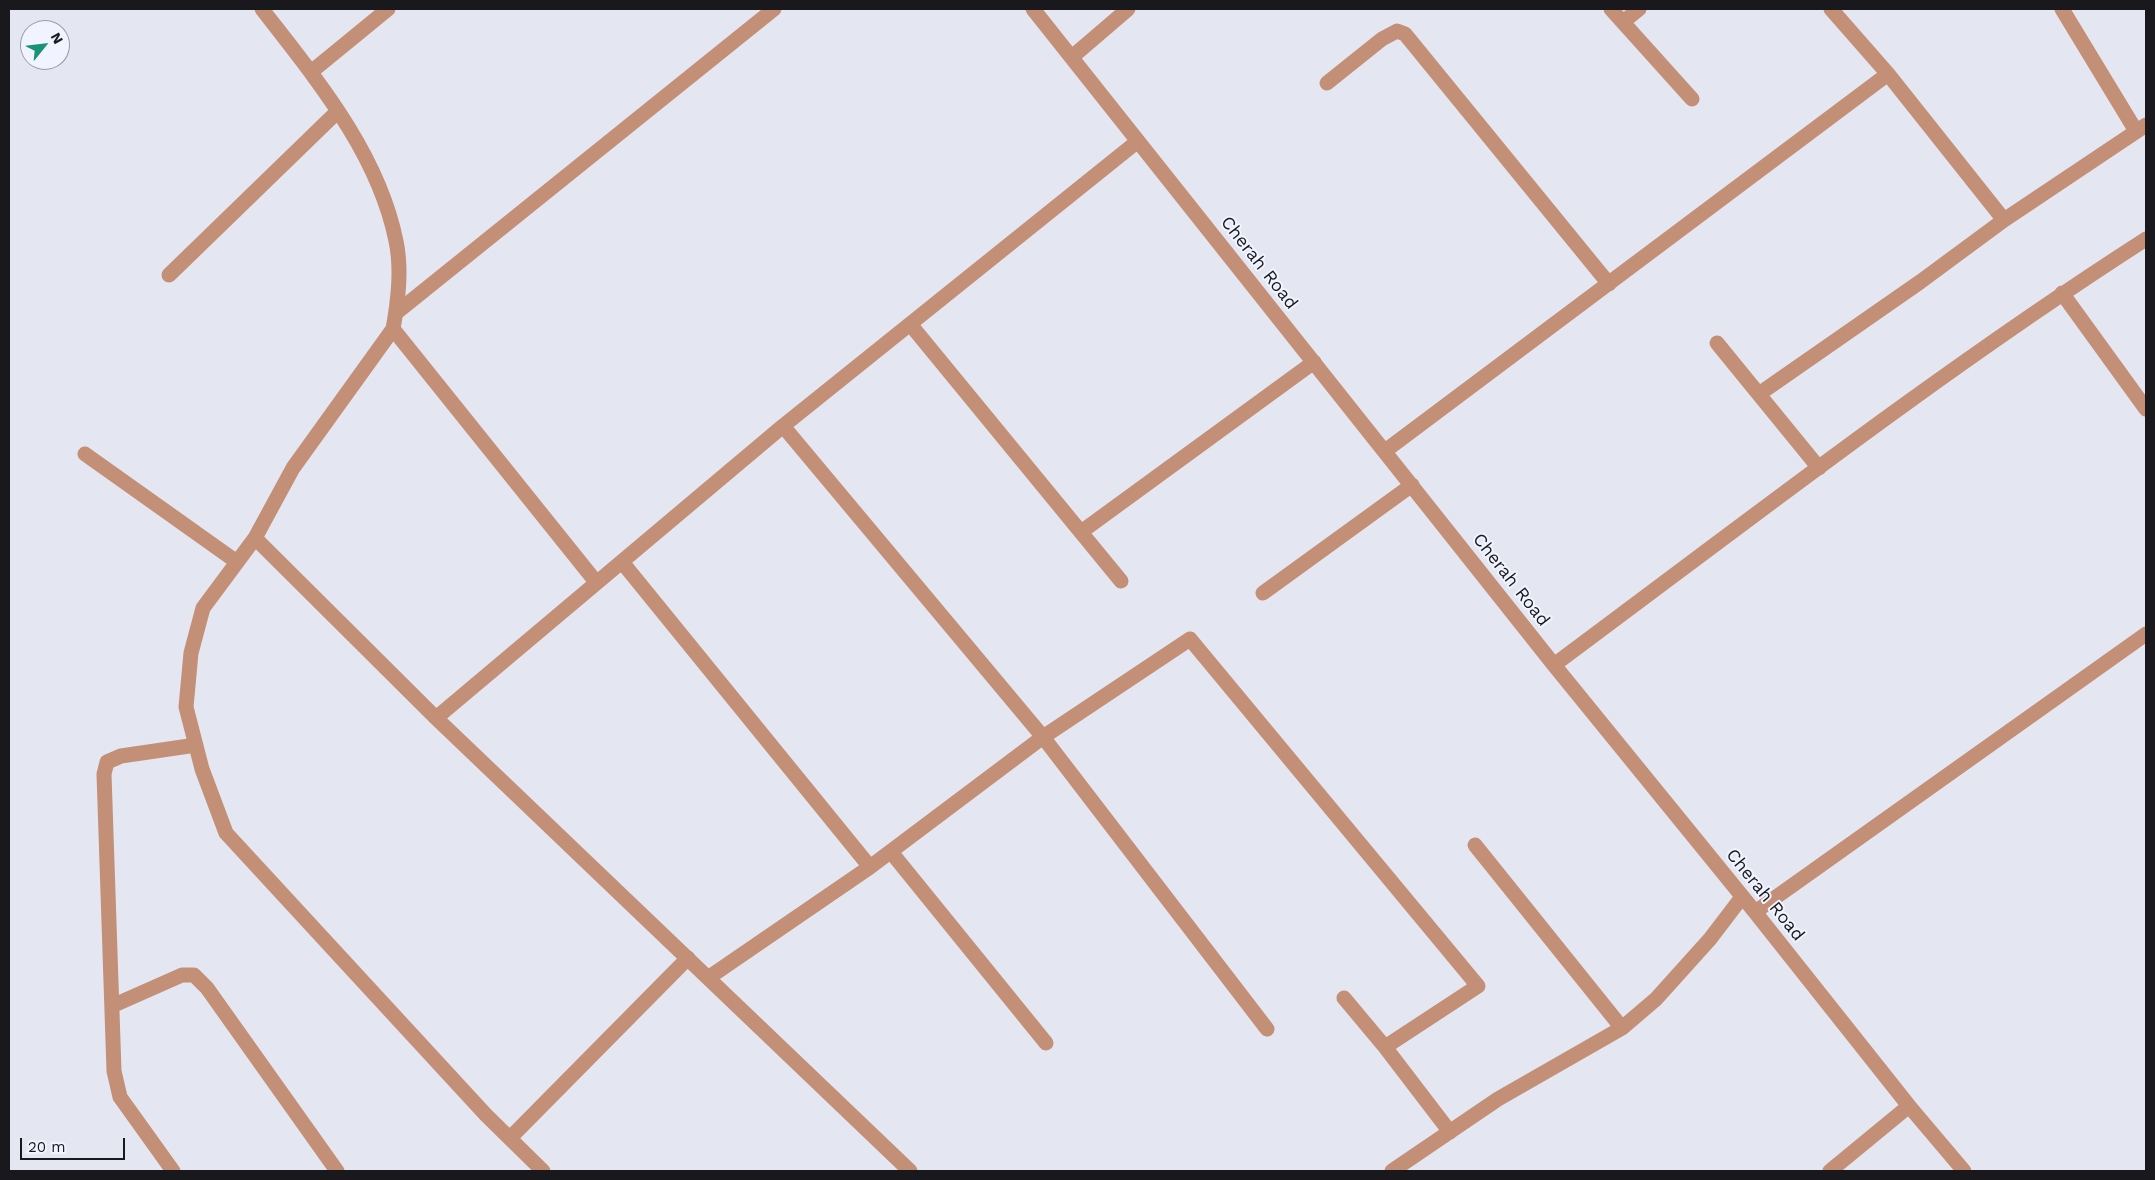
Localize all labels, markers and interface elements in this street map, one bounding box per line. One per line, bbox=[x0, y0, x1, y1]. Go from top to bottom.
north arrow bbox=[20, 20, 70, 70]
text: N bbox=[48, 30, 67, 47]
street label: Cherah Road bbox=[1216, 212, 1302, 314]
street label: Cherah Road bbox=[1468, 529, 1554, 631]
street label: Cherah Road bbox=[1721, 845, 1809, 945]
scale bar bbox=[22, 1128, 128, 1160]
text: 20 m bbox=[28, 1138, 66, 1156]

